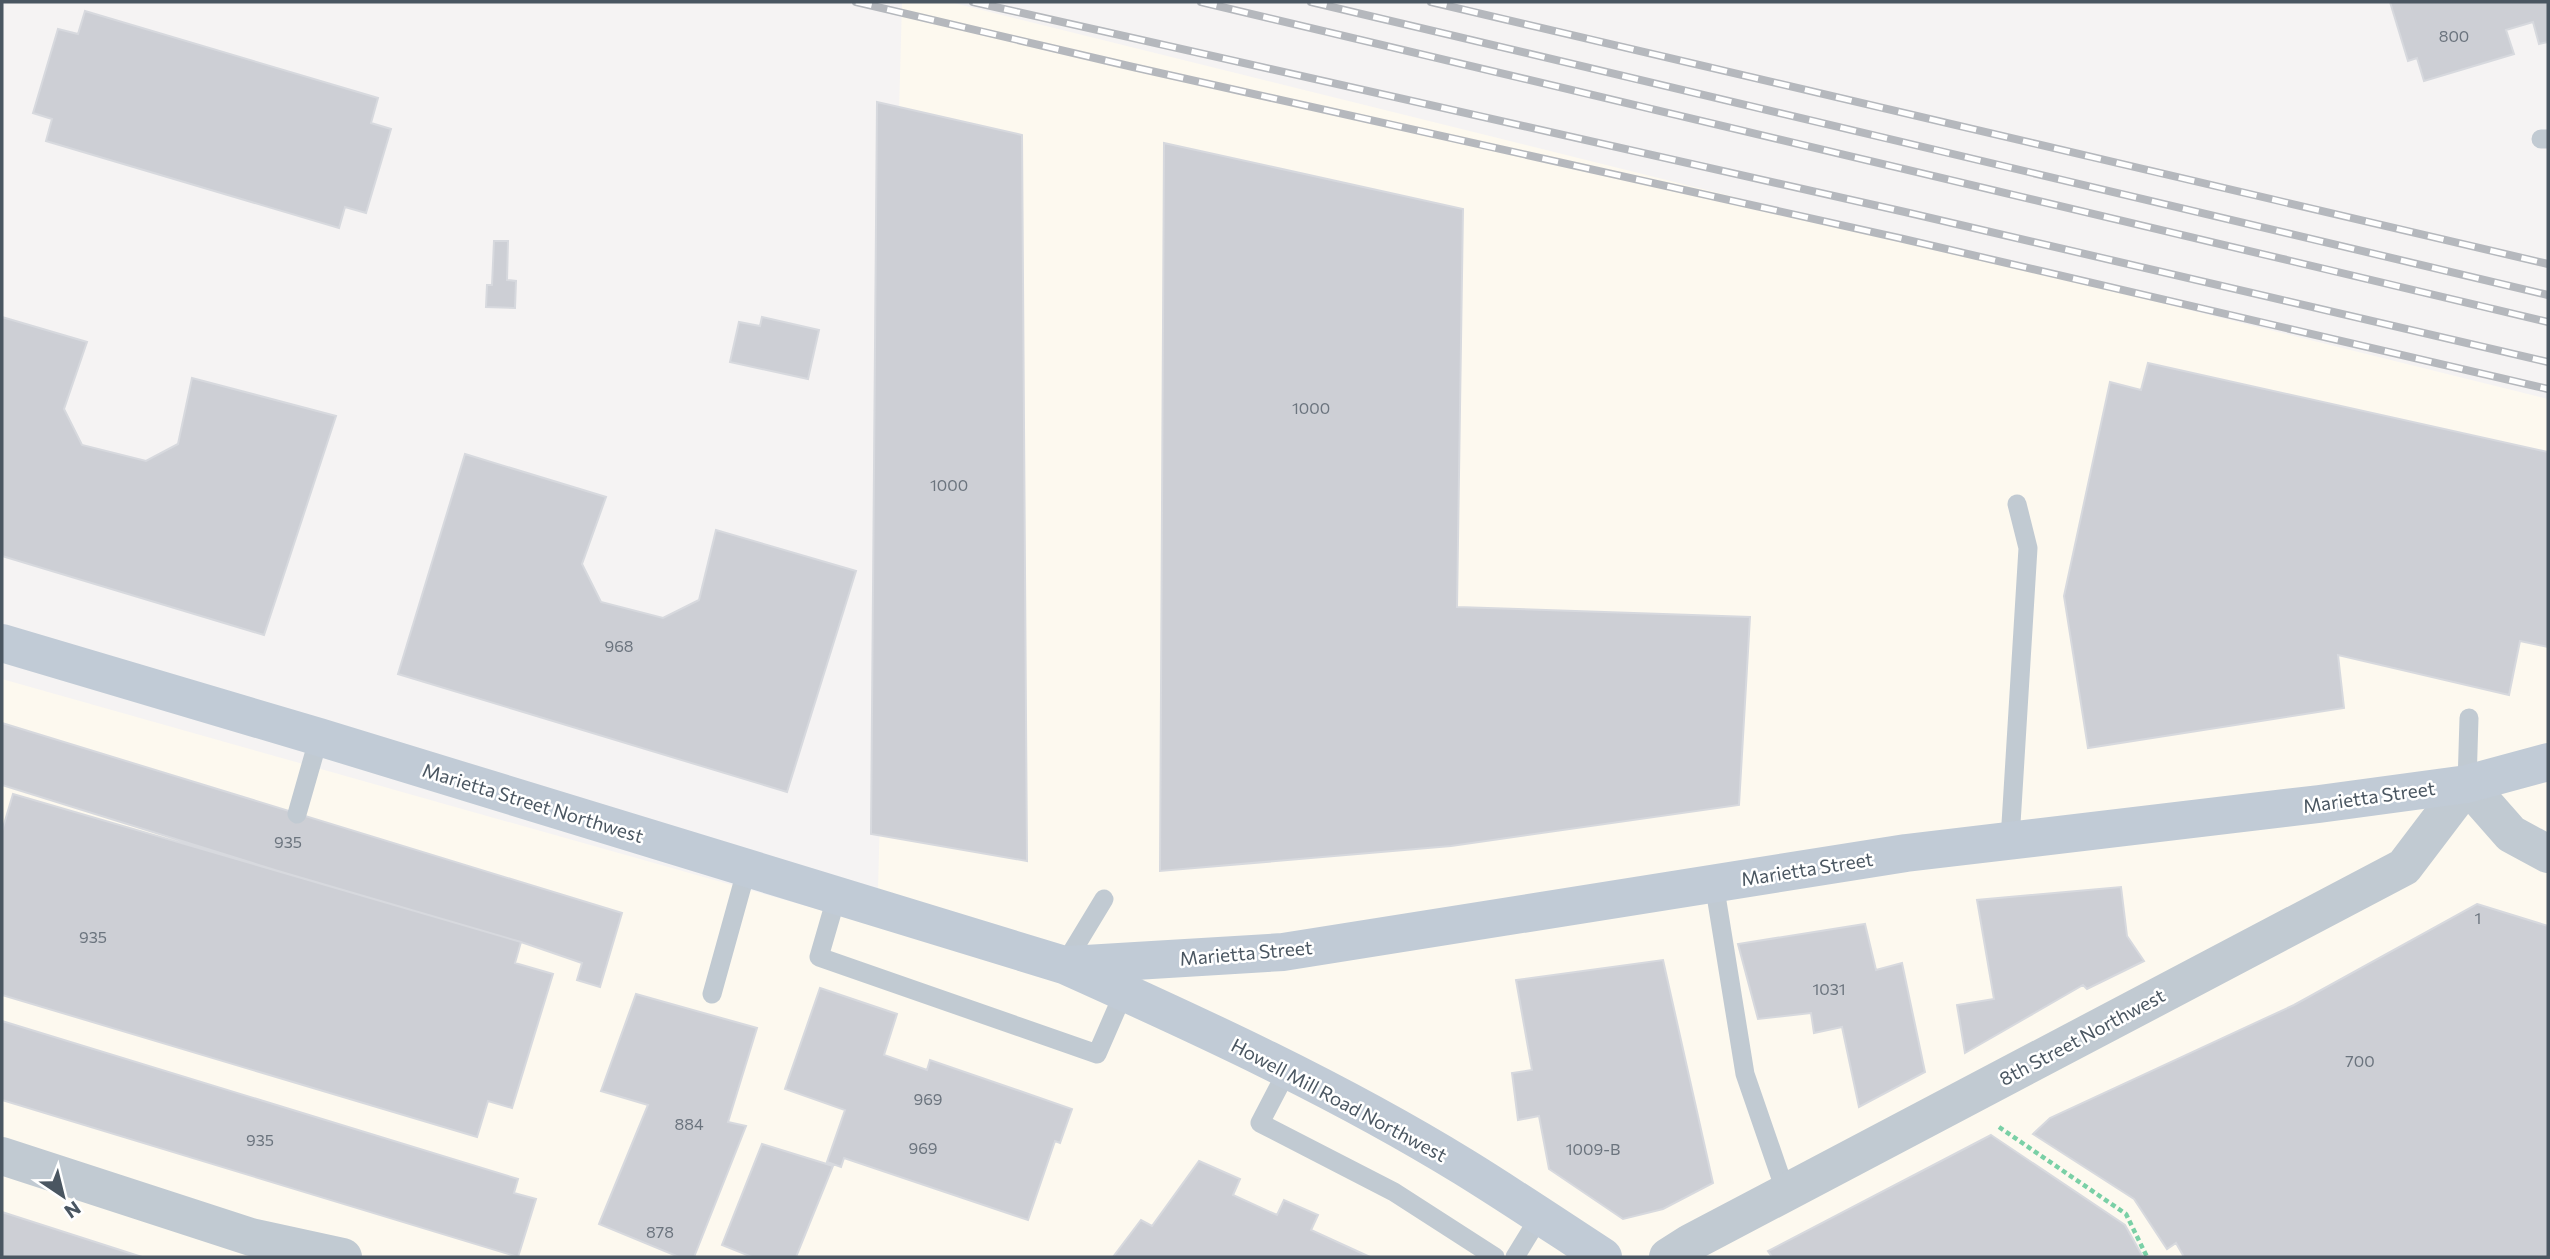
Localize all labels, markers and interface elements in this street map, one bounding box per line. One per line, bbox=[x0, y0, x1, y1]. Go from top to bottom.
house number: 800 bbox=[2439, 26, 2469, 45]
house number: 1000 bbox=[1292, 398, 1330, 417]
house number: 1000 bbox=[930, 475, 968, 494]
house number: 968 bbox=[604, 636, 634, 655]
street label: Marietta Street Northwest bbox=[420, 758, 647, 847]
street label: Marietta Street bbox=[2301, 776, 2437, 817]
house number: 935 bbox=[274, 832, 302, 851]
street label: Marietta Street bbox=[1739, 847, 1875, 890]
house number: 1 bbox=[2475, 908, 2481, 927]
house number: 935 bbox=[79, 927, 107, 946]
street label: Marietta Street bbox=[1179, 935, 1313, 970]
house number: 1031 bbox=[1812, 979, 1846, 998]
street label: 8th Street Northwest bbox=[1995, 983, 2169, 1090]
street label: Howell Mill Road Northwest bbox=[1228, 1033, 1451, 1166]
house number: 700 bbox=[2345, 1051, 2375, 1070]
house number: 969 bbox=[914, 1089, 942, 1108]
house number: 884 bbox=[674, 1114, 704, 1133]
house number: 935 bbox=[246, 1130, 274, 1149]
house number: 969 bbox=[909, 1138, 937, 1157]
house number: 1009-B bbox=[1566, 1139, 1620, 1158]
north arrow bbox=[28, 1161, 98, 1231]
text: N bbox=[61, 1197, 85, 1224]
house number: 878 bbox=[646, 1222, 674, 1241]

